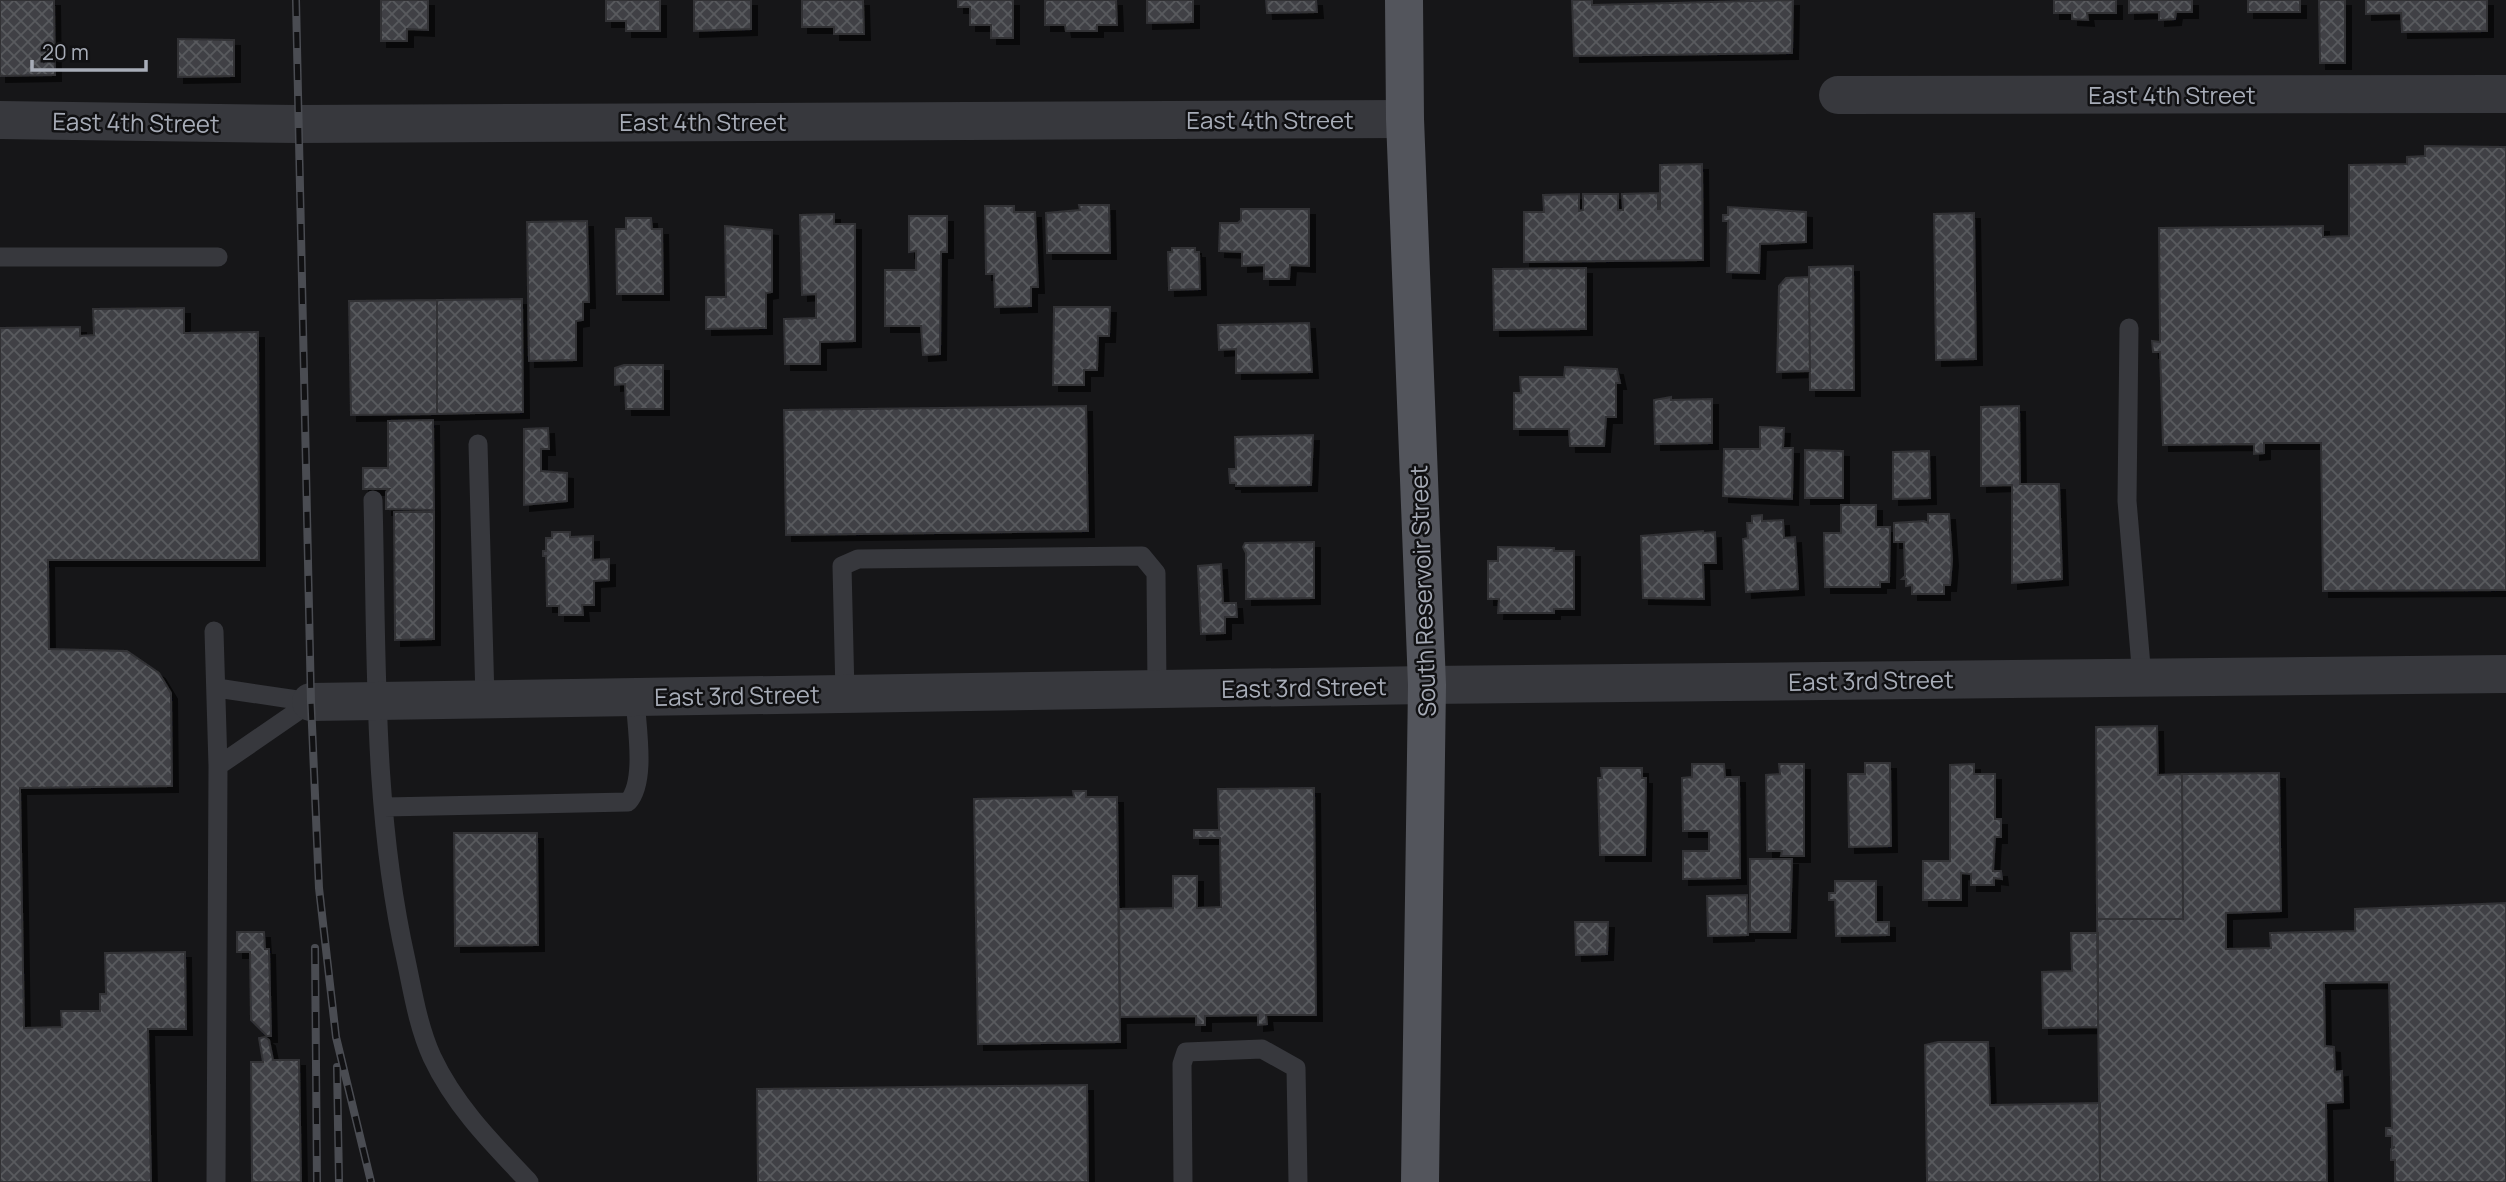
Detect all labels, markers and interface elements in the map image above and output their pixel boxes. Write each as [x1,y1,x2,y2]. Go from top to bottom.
scale bar [32,28,145,72]
text: 20 m [42,38,89,66]
street label: East 4th Street [2088,78,2256,111]
street label: East 4th Street [1186,103,1354,136]
street label: East 4th Street [52,104,220,140]
street label: East 4th Street [619,105,787,138]
street label: South Reservoir Street [1401,465,1443,717]
street label: East 3rd Street [1788,662,1954,698]
street label: East 3rd Street [1221,669,1387,705]
street label: East 3rd Street [654,677,820,713]

